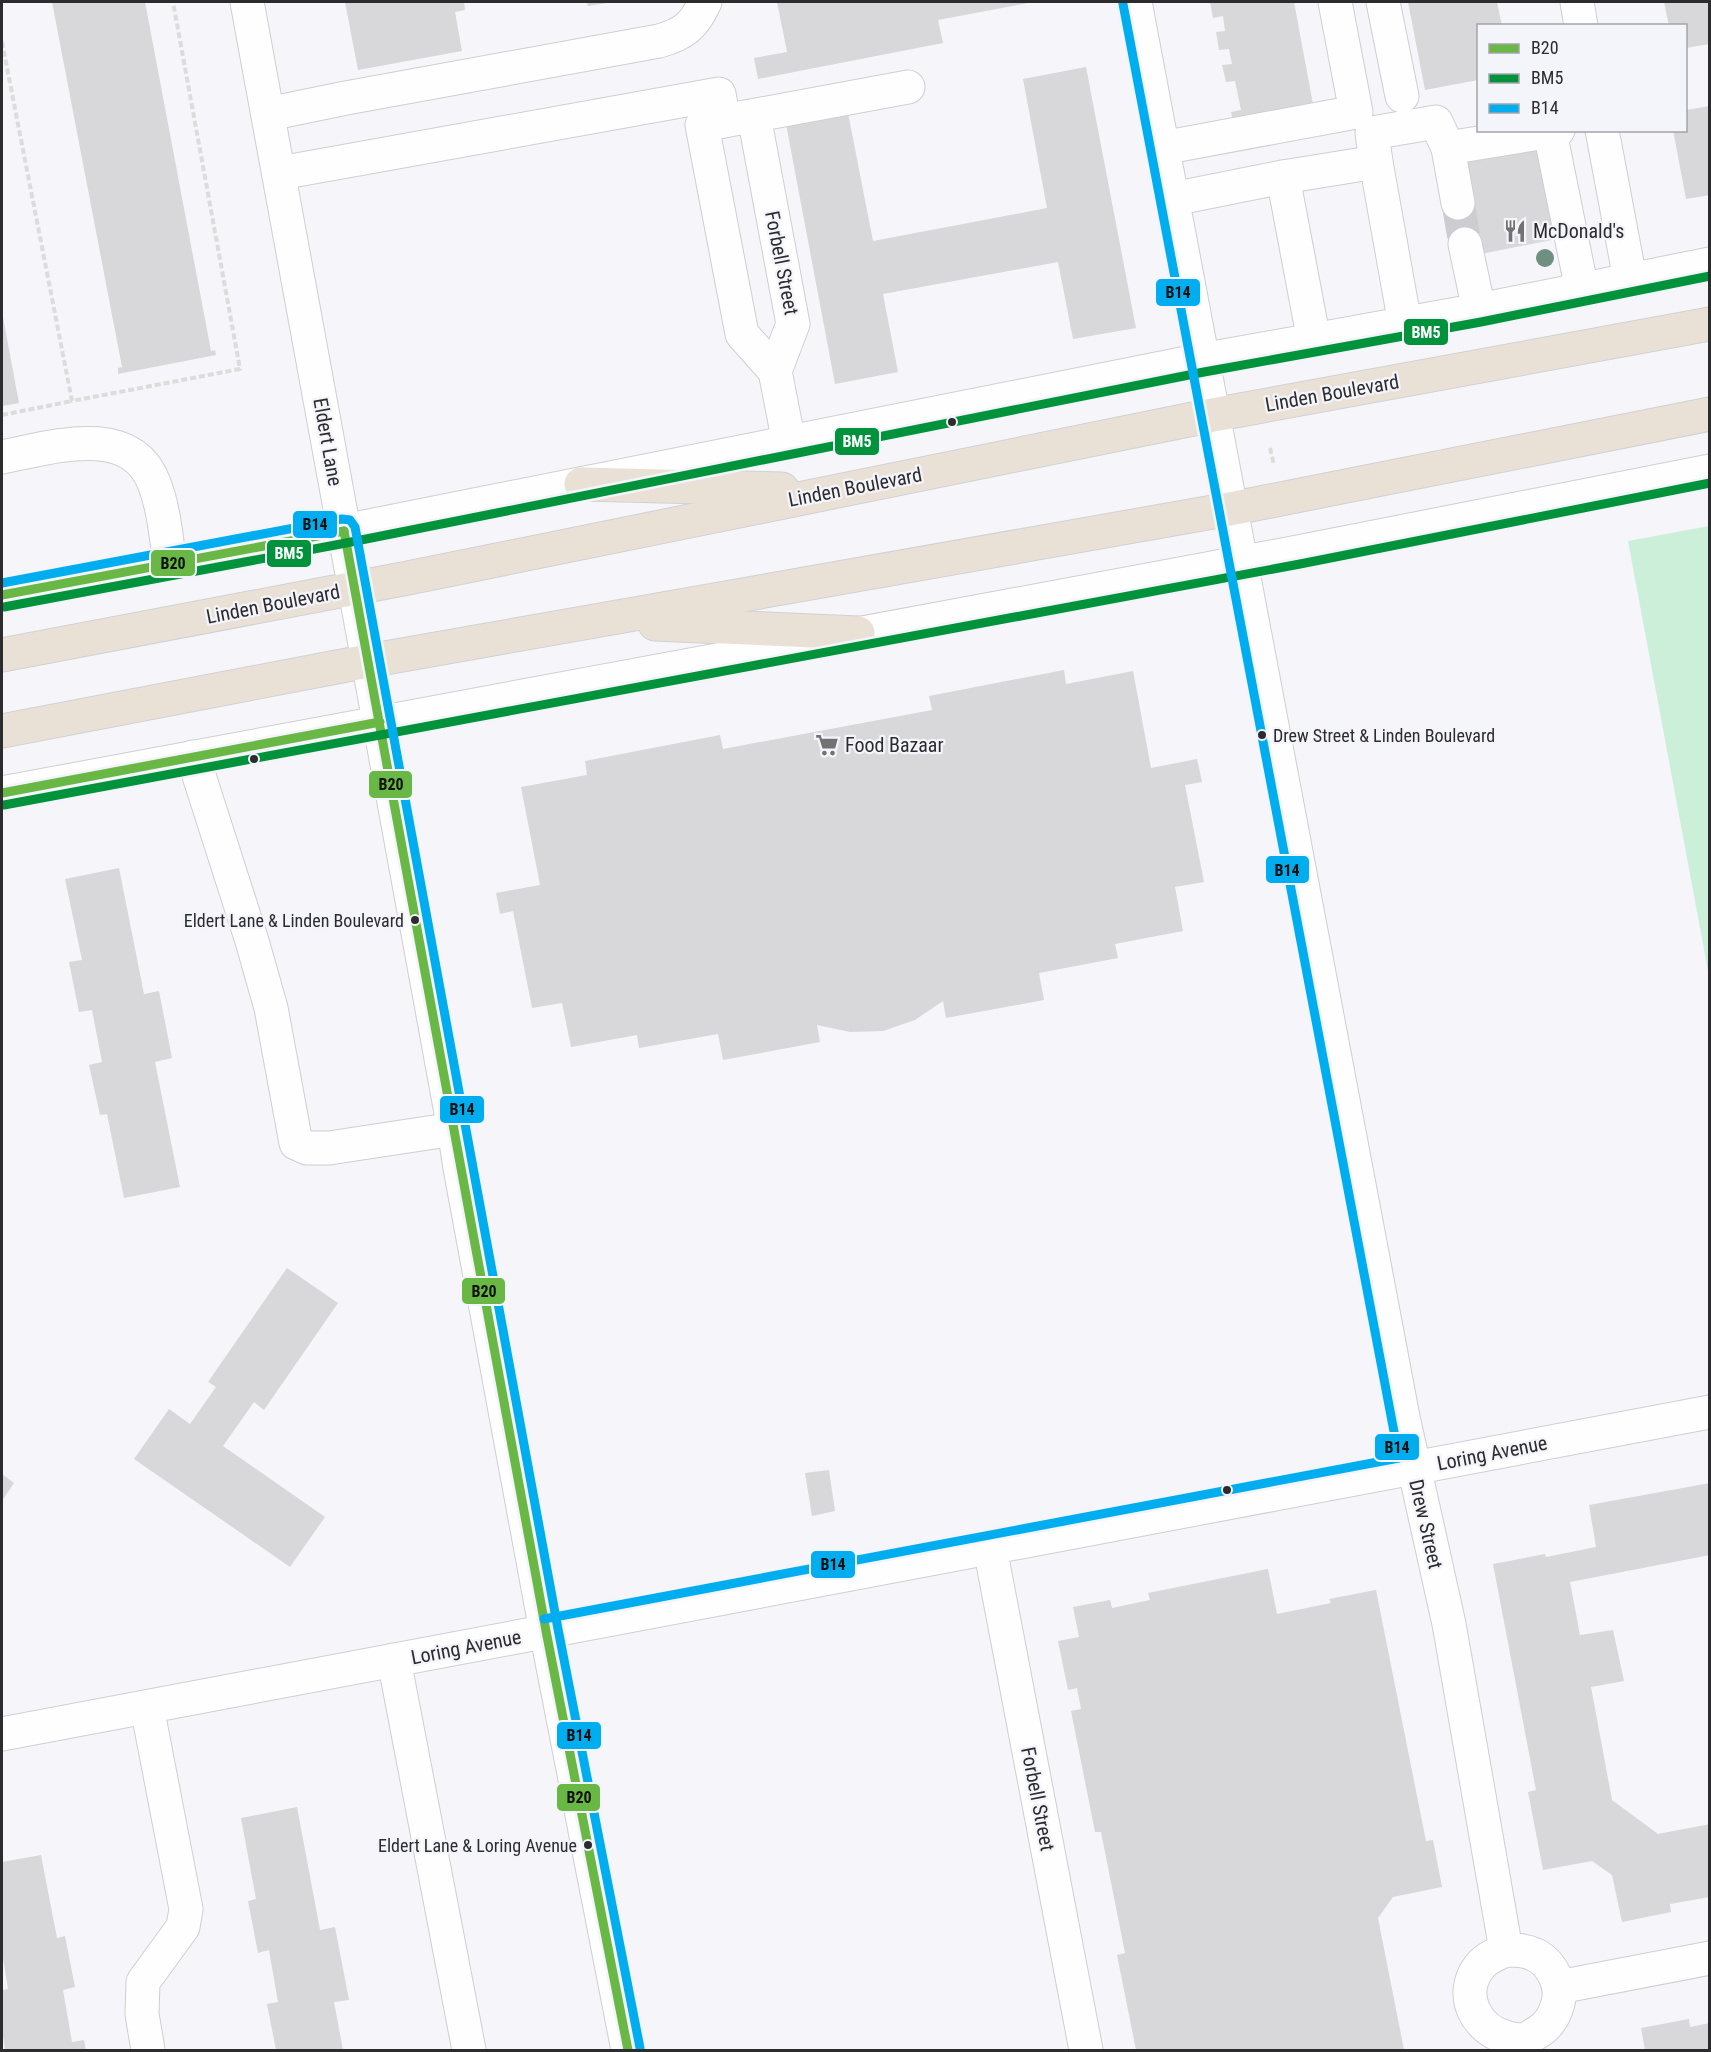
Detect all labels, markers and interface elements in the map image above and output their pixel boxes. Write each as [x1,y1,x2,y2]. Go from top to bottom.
legend [1477,24,1687,132]
text: B20 [1531,37,1559,58]
text: BM5 [1531,67,1563,88]
text: B14 [1531,97,1559,118]
street label: Forbell Street [760,209,804,317]
restaurant icon: McDonald's [1502,218,1528,244]
place label: McDonald's [1533,219,1624,243]
line badge: B14 [1155,278,1201,307]
text: B14 [1165,283,1191,302]
line badge: BM5 [1403,318,1449,346]
text: BM5 [1411,323,1441,342]
street label: Linden Boulevard [1263,369,1401,417]
street label: Eldert Lane [308,396,348,488]
unlabelled marker [946,416,958,428]
line badge: BM5 [834,427,880,456]
text: BM5 [842,432,872,451]
street label: Linden Boulevard [786,462,924,512]
line badge: B14 [292,510,338,539]
text: B14 [302,515,328,534]
line badge: BM5 [266,539,312,568]
text: BM5 [274,544,304,563]
line badge: B20 [150,549,196,577]
text: B20 [160,554,186,573]
street label: Linden Boulevard [204,579,342,629]
place label: Drew Street & Linden Boulevard [1273,725,1495,746]
marker: Drew Street & Linden Boulevard [1256,729,1268,741]
supermarket icon: Food Bazaar [814,732,840,758]
place label: Food Bazaar [845,733,944,757]
unlabelled marker [248,753,260,765]
line badge: B20 [368,770,413,799]
text: B20 [378,775,404,794]
line badge: B14 [1265,855,1310,884]
text: B14 [1274,861,1300,880]
place label: Eldert Lane & Linden Boulevard [184,910,404,931]
marker: Eldert Lane & Linden Boulevard [409,914,421,926]
line badge: B14 [439,1095,485,1124]
text: B14 [449,1100,475,1119]
line badge: B20 [461,1277,506,1305]
text: B20 [471,1282,497,1301]
street label: Loring Avenue [1435,1431,1549,1475]
line badge: B14 [1374,1433,1420,1461]
text: B14 [1384,1438,1410,1457]
street label: Drew Street [1404,1477,1448,1571]
unlabelled marker [1221,1484,1233,1496]
line badge: B14 [810,1550,856,1579]
text: B14 [820,1555,846,1574]
street label: Loring Avenue [409,1625,523,1669]
line badge: B14 [556,1721,602,1750]
text: B14 [566,1726,592,1745]
street label: Forbell Street [1016,1745,1060,1853]
line badge: B20 [556,1783,601,1812]
text: B20 [566,1788,592,1807]
place label: Eldert Lane & Loring Avenue [378,1835,577,1856]
marker: Eldert Lane & Loring Avenue [582,1839,594,1851]

